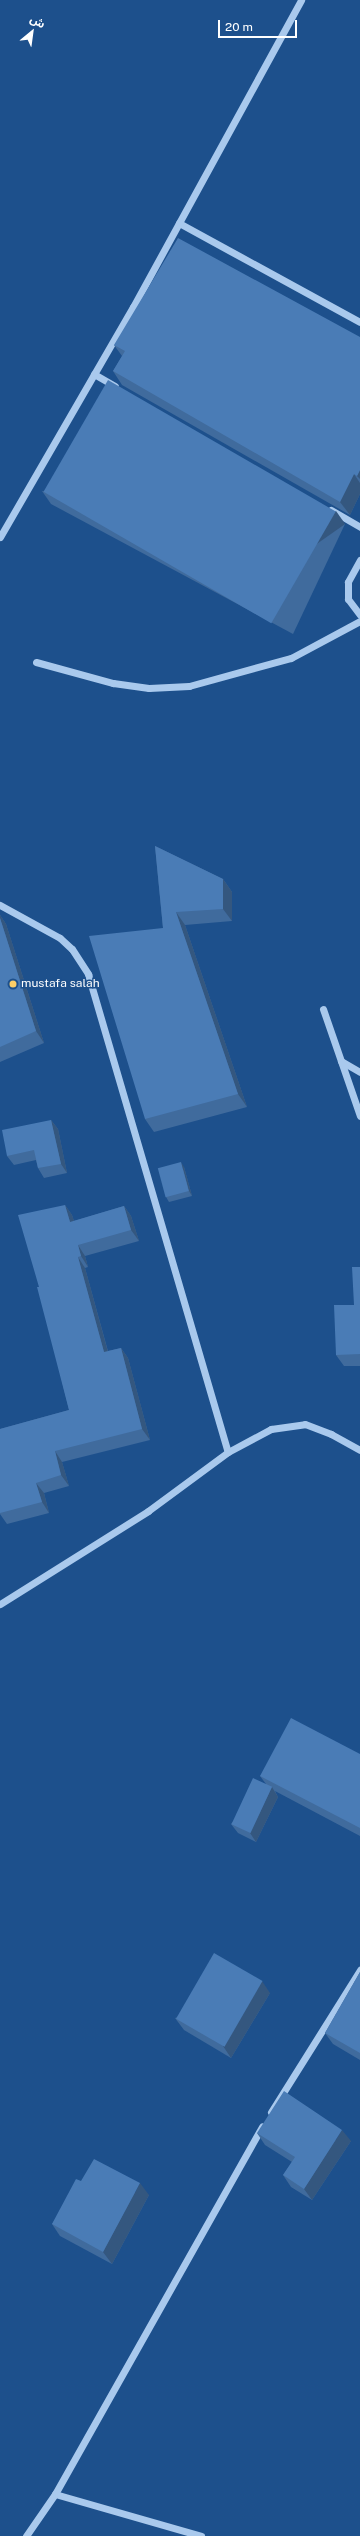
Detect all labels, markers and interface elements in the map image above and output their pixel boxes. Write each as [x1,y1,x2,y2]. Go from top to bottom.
north arrow [12,12,52,52]
scale bar [220,12,299,38]
text: ش [28,13,47,30]
text: 20 m [225,20,253,34]
place label: mustafa salah [21,977,100,991]
marker: mustafa salah [8,979,18,989]

